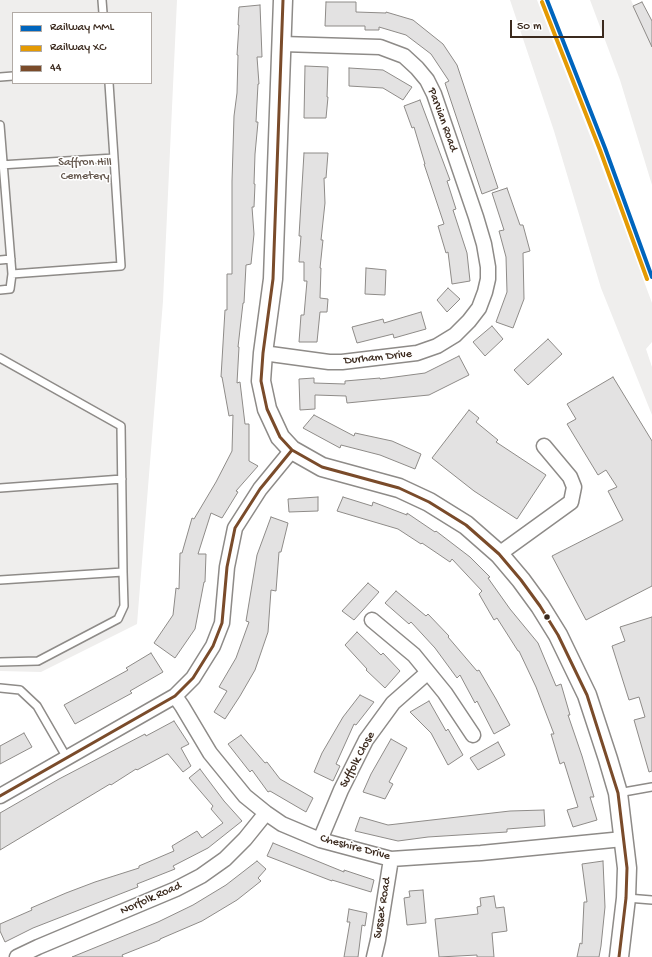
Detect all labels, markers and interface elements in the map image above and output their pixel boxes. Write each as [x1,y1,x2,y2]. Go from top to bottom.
legend [12,12,152,84]
scale bar [512,12,606,38]
text: 50 m [517,20,542,34]
text: Railway MML [50,21,114,35]
text: Railway XC [50,41,106,55]
text: 44 [50,61,61,75]
street label: Parvian Road [424,86,460,154]
park label: Saffron Hill Cemetery [58,156,112,184]
street label: Durham Drive [343,347,413,369]
unlabelled marker [542,612,552,622]
street label: Suffolk Close [337,729,379,791]
street label: Cheshire Drive [318,832,392,864]
street label: Sussex Road [371,876,395,940]
street label: Norfolk Road [118,879,184,919]

